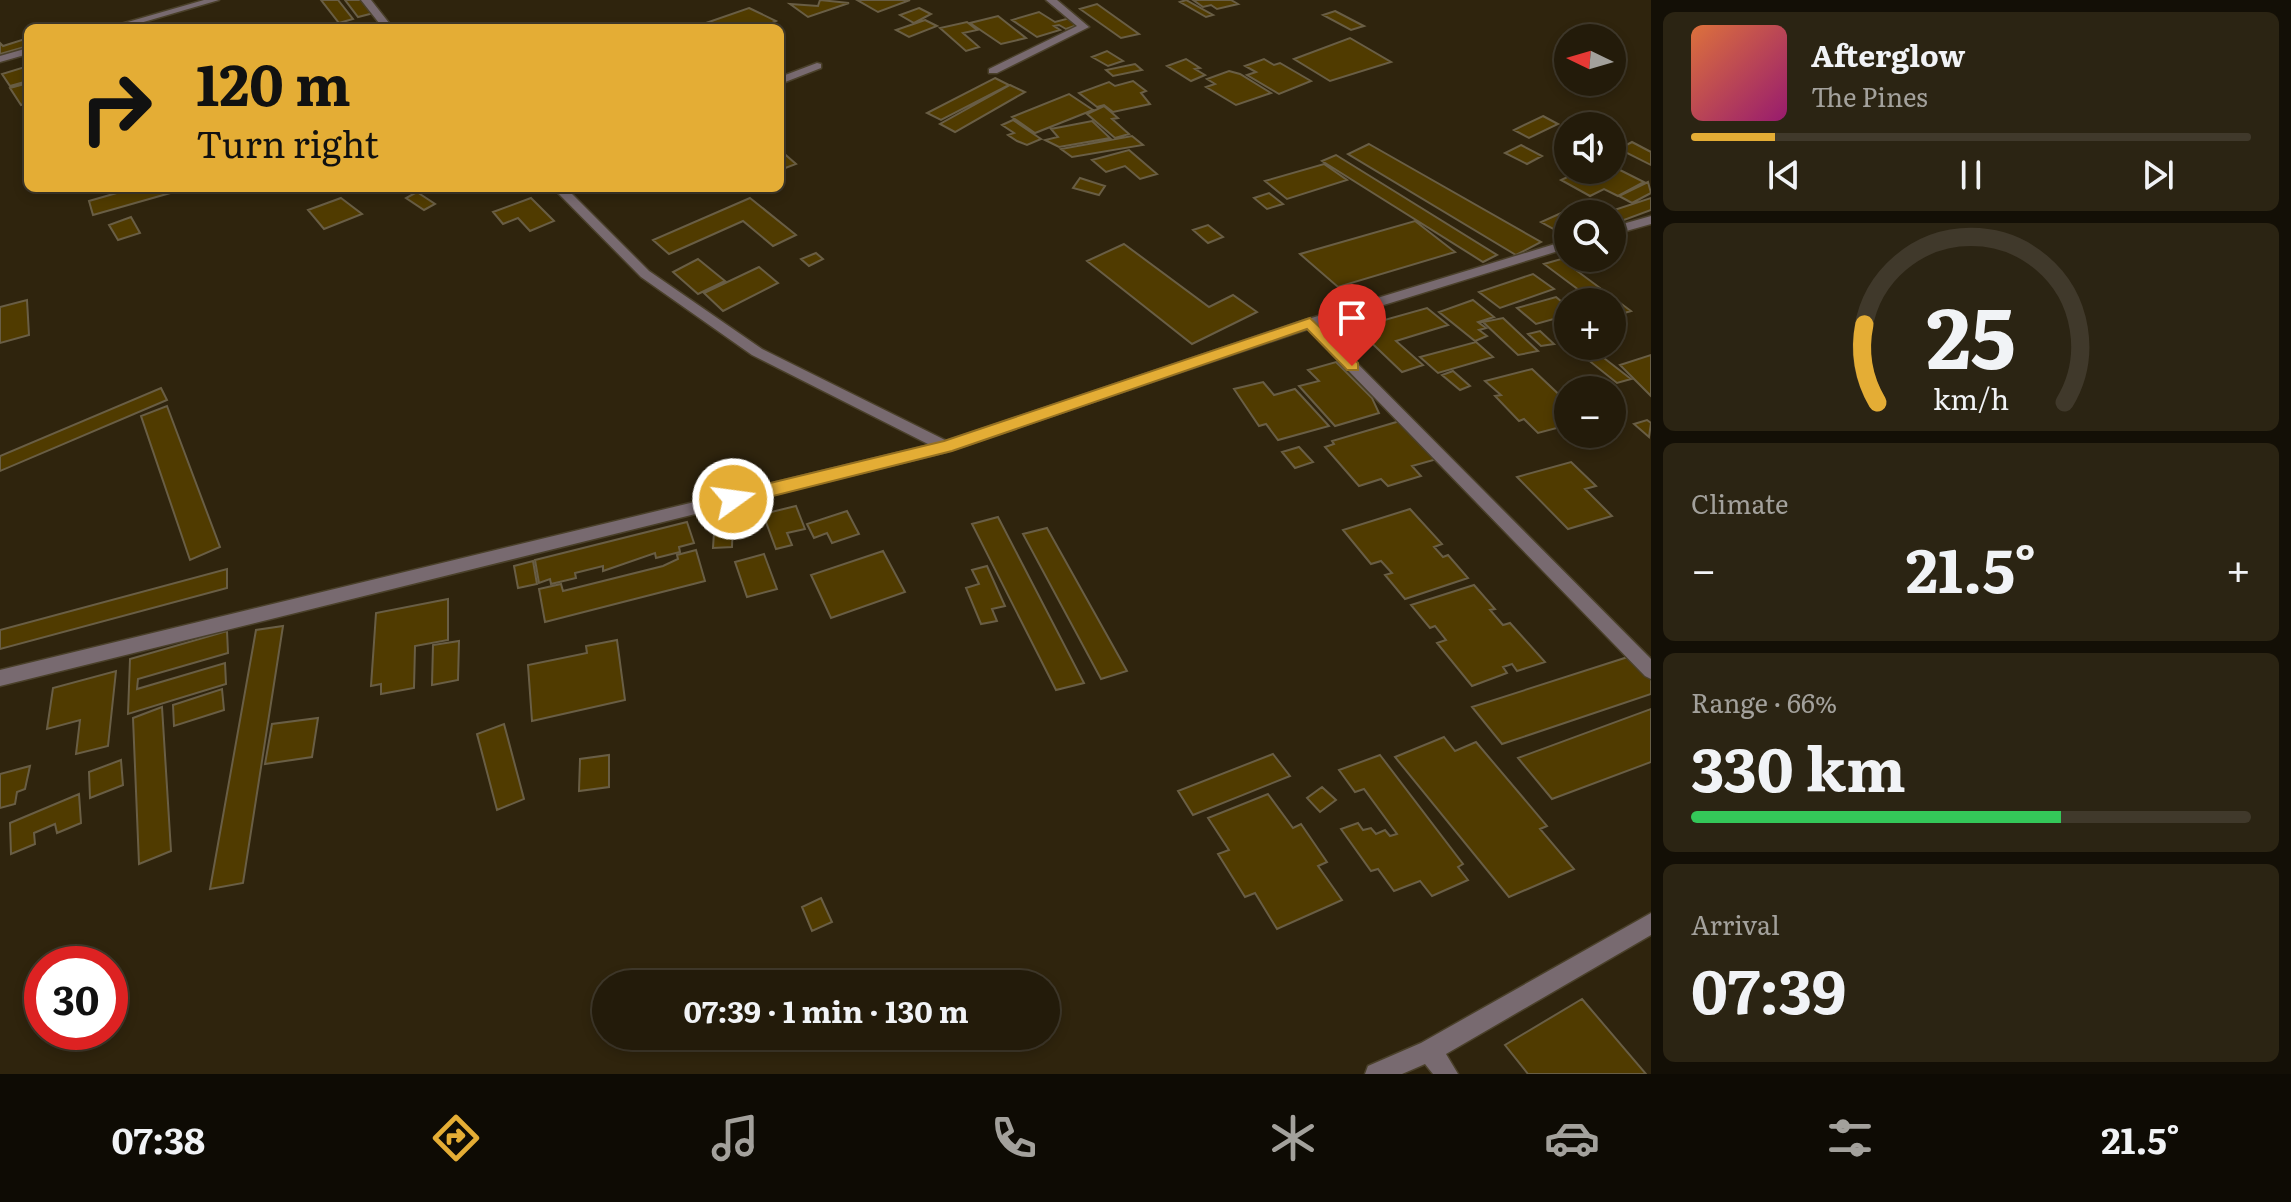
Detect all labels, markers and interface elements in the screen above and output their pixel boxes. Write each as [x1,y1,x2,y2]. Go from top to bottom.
north arrow [1554,24,1626,96]
map controls [1554,24,1626,448]
text: Afterglow [1811,32,1965,76]
text: 120 m [196,40,351,123]
icon: right [64,56,168,160]
text: The Pines [1811,76,1928,115]
button: sound [1554,112,1626,184]
text: Turn right [196,116,379,169]
icon: previous [1762,153,1806,197]
icon: pause [1949,153,1993,197]
icon: next [2136,153,2180,197]
button: search [1554,200,1626,272]
text: 25 [1926,270,2016,394]
pin [1318,284,1386,366]
button: + [1554,288,1626,360]
icon: arrive [1330,296,1374,340]
button: − [1554,376,1626,448]
text: km/h [1933,376,2009,419]
position arrow [691,457,775,541]
text: Climate [1691,483,1789,522]
text: 21.5° [1906,522,2036,611]
text: − [1691,534,1717,600]
text: + [2225,534,2251,600]
text: Range · 66% [1691,682,1837,721]
text: 330 km [1691,721,1906,810]
text: Arrival [1691,904,1780,943]
text: 07:39 [1691,943,1846,1032]
speed limit sign: 30 [24,946,128,1050]
text: 07:39 · 1 min · 130 m [683,988,969,1032]
icon: directions [428,1110,484,1166]
icon: music [707,1110,763,1166]
icon: phone [986,1110,1042,1166]
icon: climate [1265,1110,1321,1166]
icon: car [1544,1110,1600,1166]
icon: filters [1822,1110,1878,1166]
text: 07:38 [111,1112,205,1165]
text: 21.5° [2101,1112,2180,1165]

